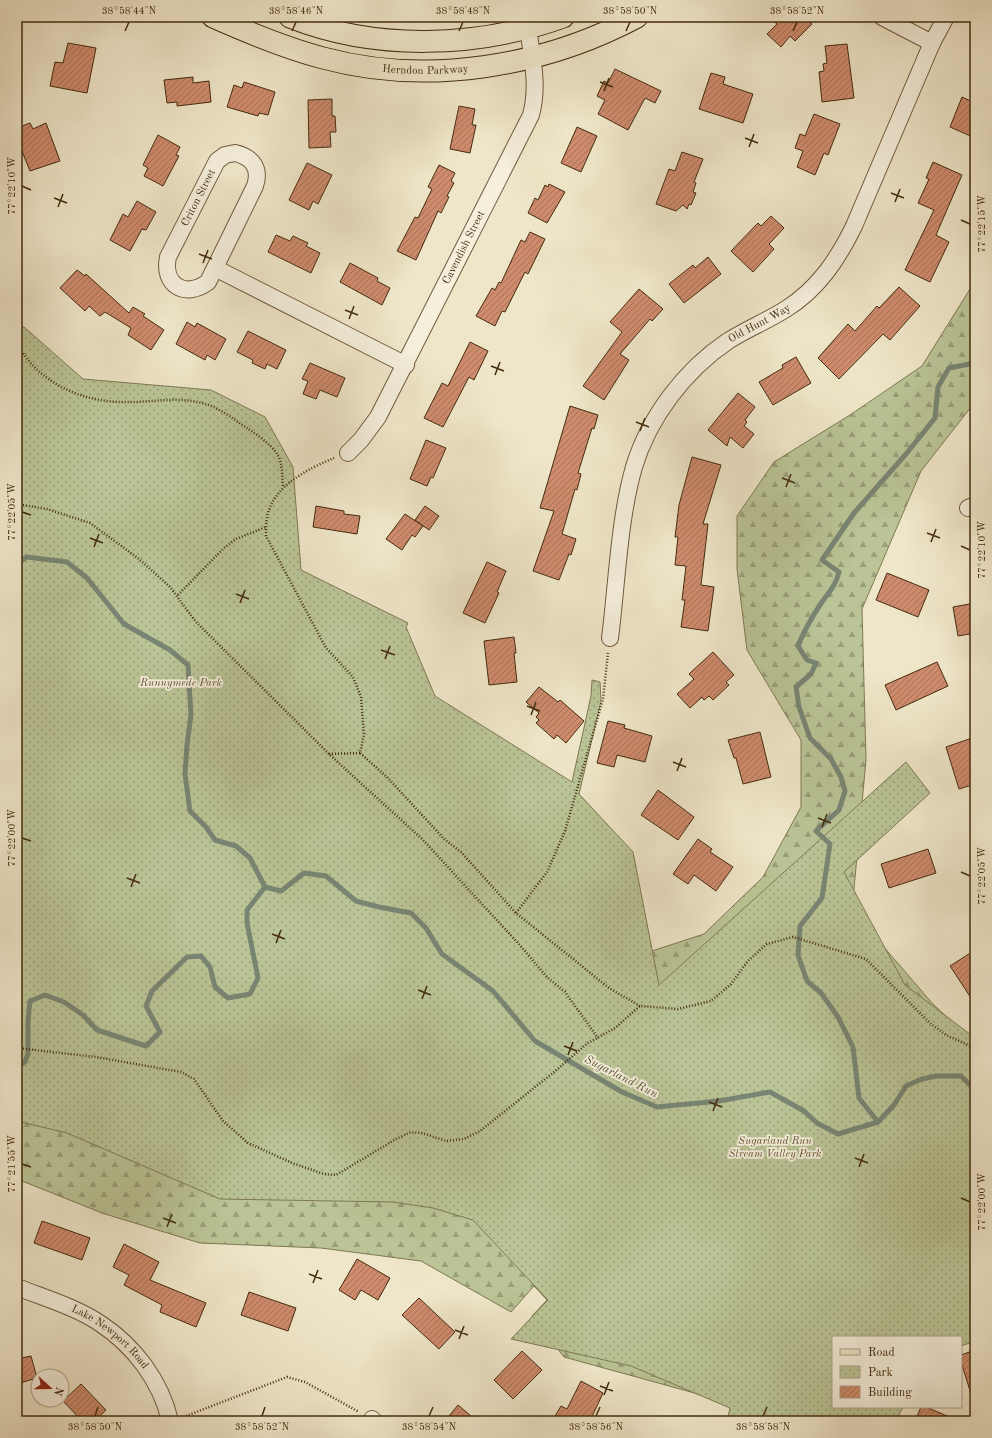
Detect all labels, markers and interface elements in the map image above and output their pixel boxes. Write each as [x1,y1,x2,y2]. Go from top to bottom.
text: 38°58'44"N [102,6,157,16]
text: 38°58'46"N [269,6,324,16]
text: 38°58'48"N [436,6,491,16]
text: 38°58'50"N [603,6,658,16]
text: 38°58'52"N [770,6,825,16]
street label: Herndon Parkway [382,63,469,76]
text: 77°22'10"W [7,157,17,215]
street label: Criton Street [180,168,218,228]
text: 77°22'15"W [977,195,987,253]
street label: Cavendish Street [441,209,487,286]
street label: Old Hunt Way [726,302,793,345]
text: 77°22'05"W [7,483,17,541]
text: 77°22'10"W [977,521,987,579]
park label: Runnymede Park [139,678,223,689]
text: 77°22'00"W [7,809,17,867]
text: 77°22'05"W [977,847,987,905]
water label: Sugarland Run [582,1053,660,1101]
text: 77°21'55"W [7,1135,17,1193]
park label: Sugarland Run Stream Valley Park [728,1136,822,1160]
text: 77°22'00"W [977,1173,987,1231]
street label: Lake Newport Road [70,1303,151,1371]
legend [832,1336,962,1408]
text: Road [868,1347,895,1359]
text: Park [868,1367,893,1379]
north arrow [30,1368,70,1408]
text: N [51,1385,65,1397]
text: Building [868,1387,912,1399]
text: 38°58'50"N [68,1422,123,1432]
text: 38°58'52"N [235,1422,290,1432]
text: 38°58'54"N [402,1422,457,1432]
text: 38°58'56"N [569,1422,624,1432]
text: 38°58'58"N [736,1422,791,1432]

